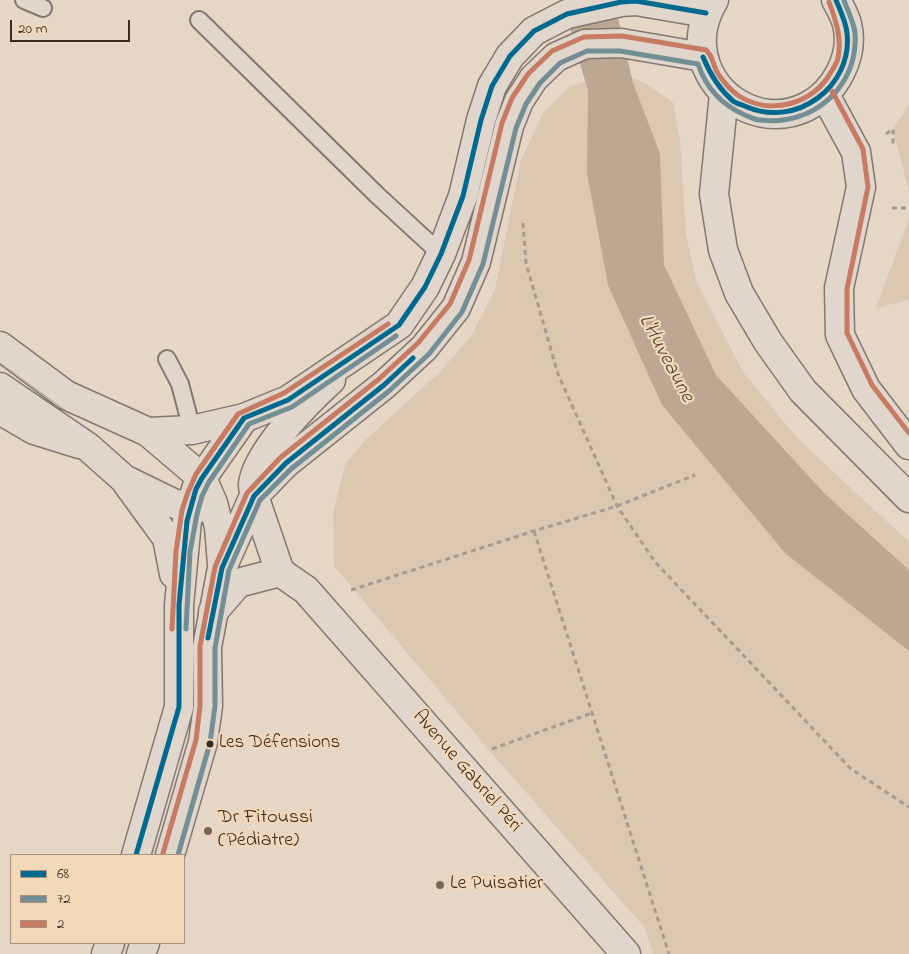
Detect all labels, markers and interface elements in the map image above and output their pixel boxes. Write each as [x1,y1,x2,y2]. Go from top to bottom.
scale bar [12,10,132,42]
text: 20 m [18,18,47,40]
water label: L'Huveaune [632,311,698,407]
street label: Avenue Gabriel Péri [406,706,526,838]
place label: Les Défensions [219,733,340,755]
marker: Les Défensions [205,739,215,749]
place label: Dr Fitoussi (Pédiatre) [218,807,313,854]
marker: Dr Fitoussi (Pédiatre) [202,825,214,837]
legend [10,854,185,944]
text: 68 [57,863,69,885]
place label: Le Puisatier [450,873,543,897]
marker: Le Puisatier [434,879,446,891]
text: 72 [57,888,71,910]
text: 2 [57,913,64,935]

